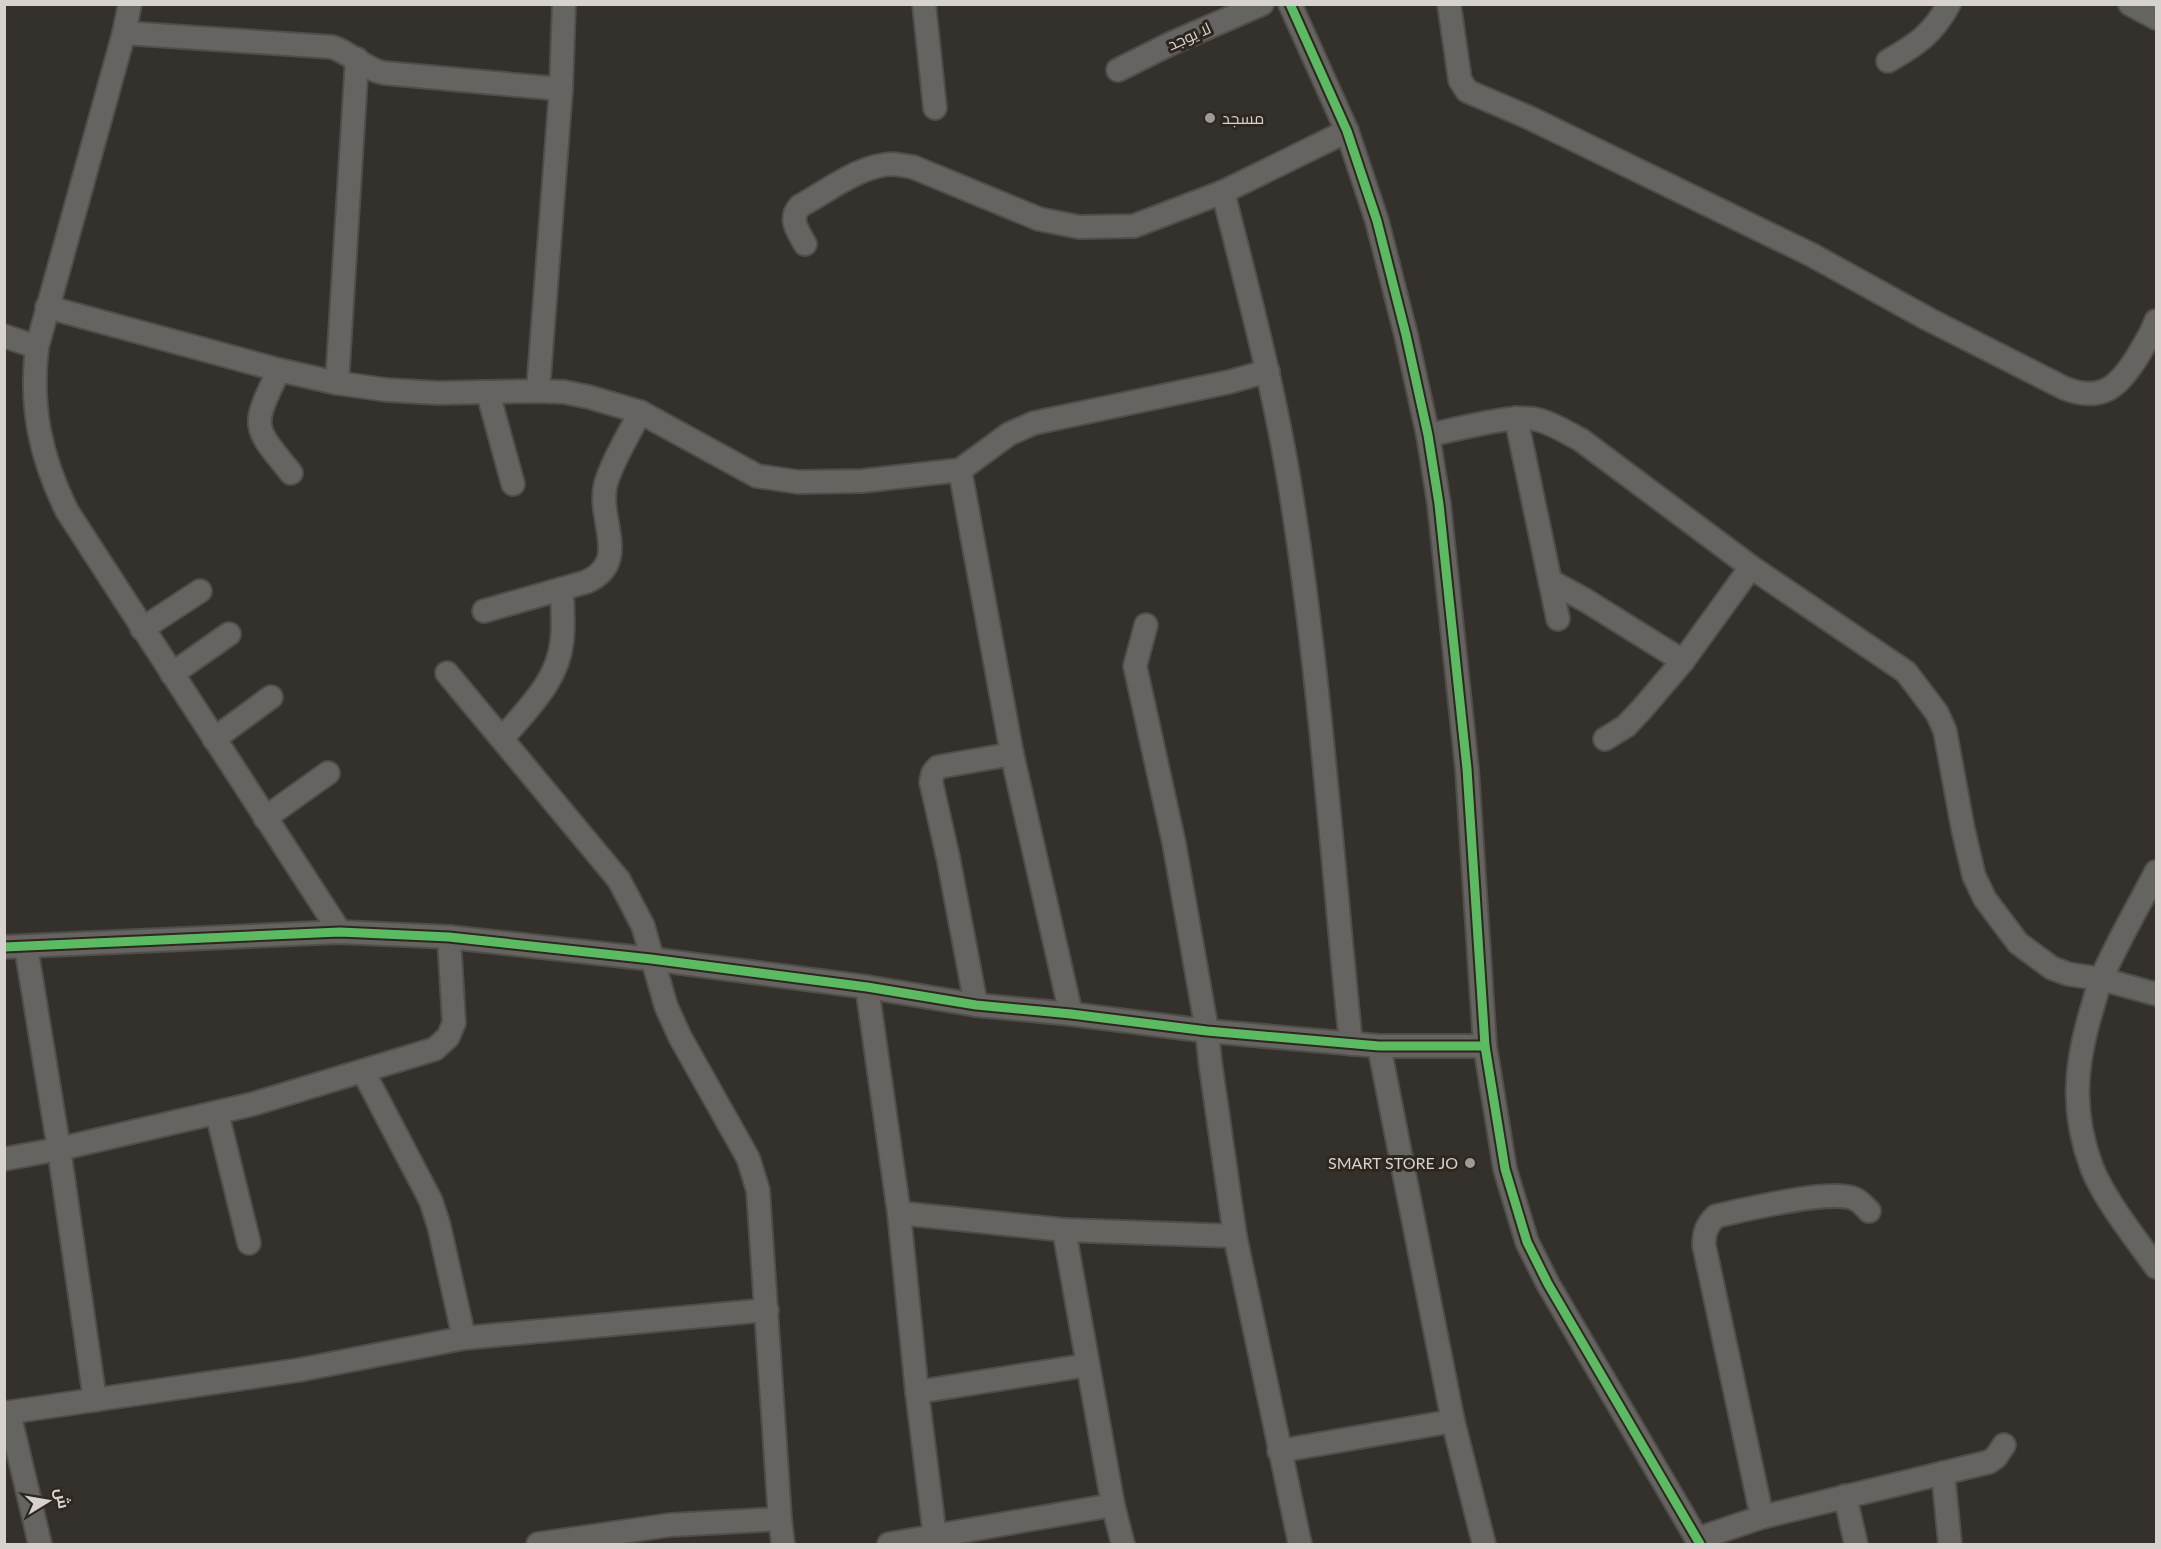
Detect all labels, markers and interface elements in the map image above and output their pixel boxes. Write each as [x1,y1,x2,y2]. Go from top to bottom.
street label: لا يوجد [1164,18,1214,54]
place label: مسجد [1222,108,1264,128]
marker: مسجد [1203,111,1217,125]
place label: SMART STORE JO [1328,1153,1458,1172]
marker: SMART STORE JO [1463,1156,1477,1170]
north arrow [18,1471,78,1531]
text: ش [51,1486,74,1510]

